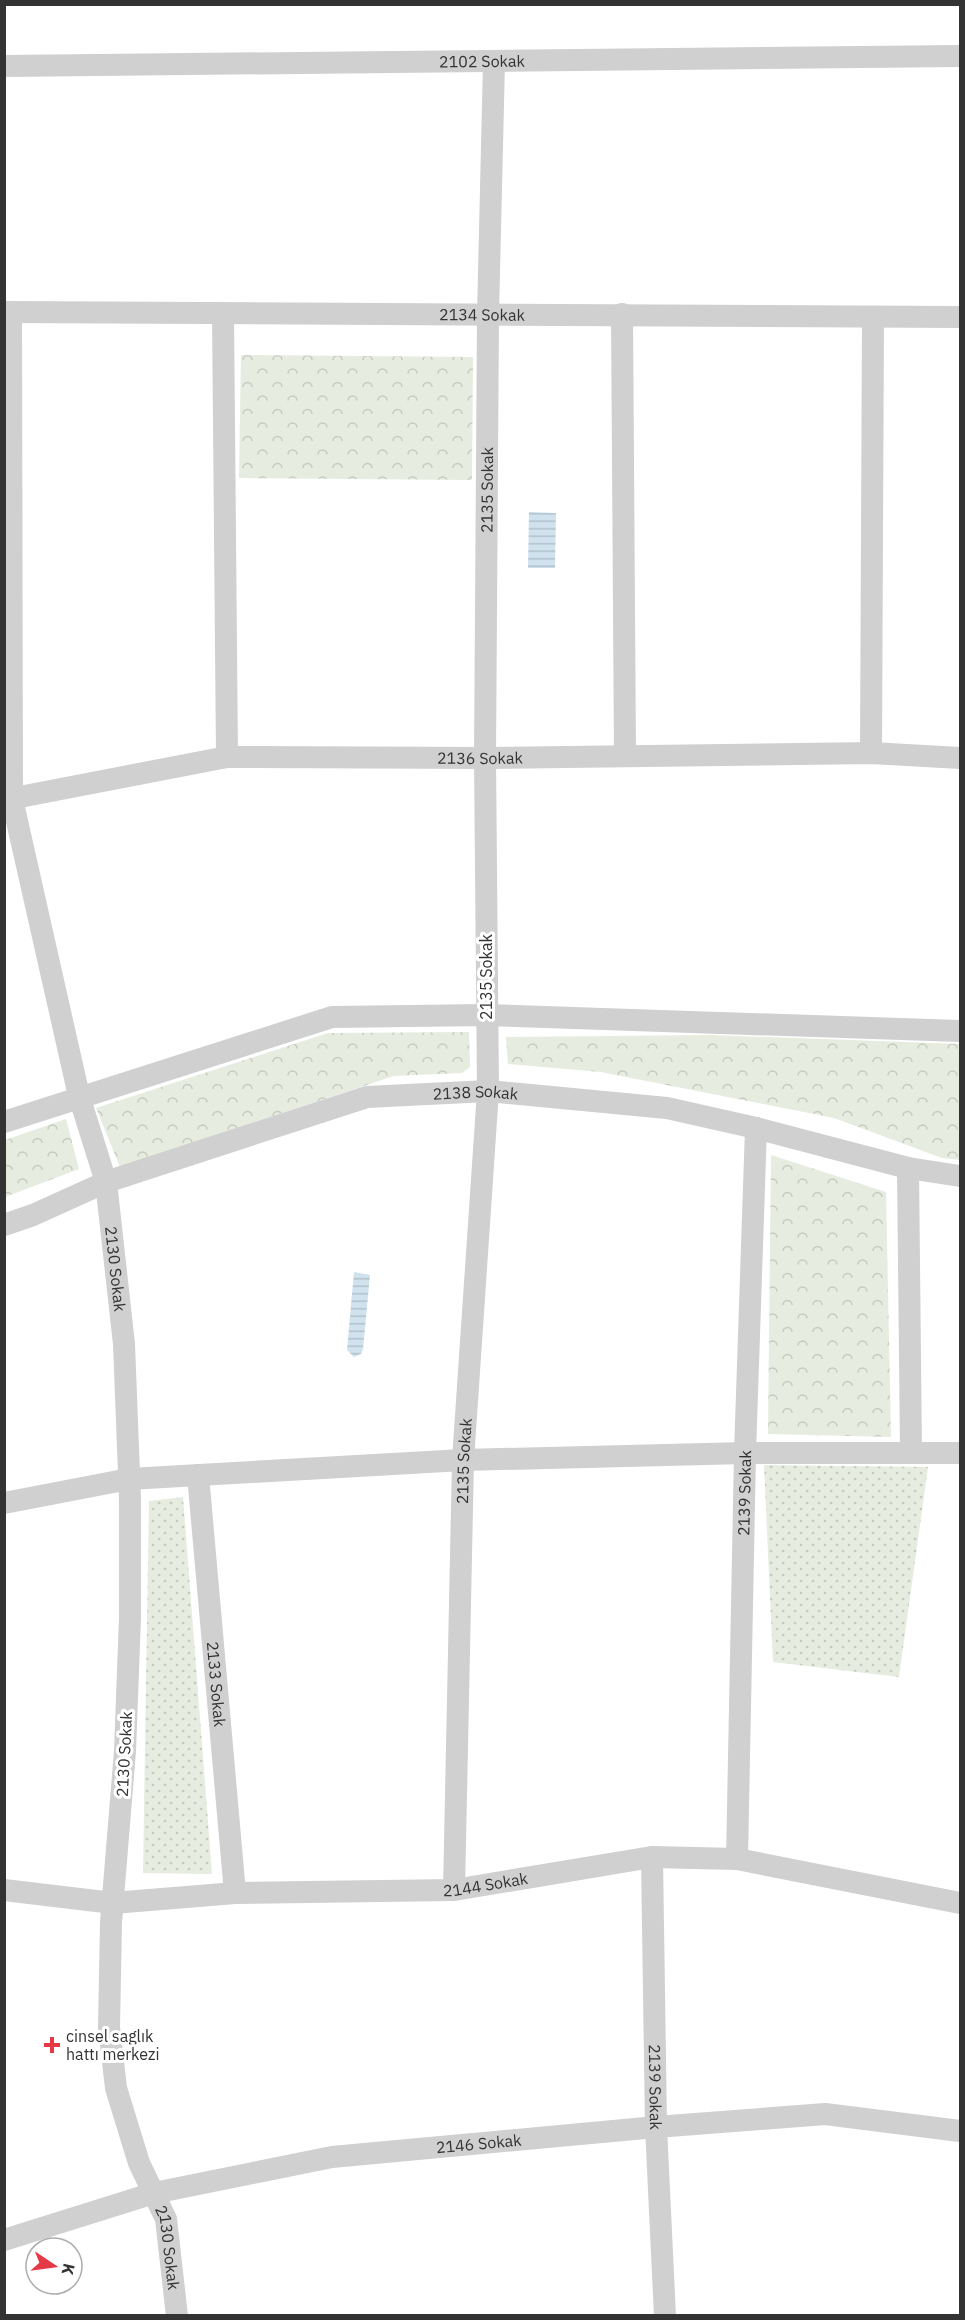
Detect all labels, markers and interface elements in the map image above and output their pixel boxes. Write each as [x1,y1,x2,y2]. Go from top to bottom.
street label: 2102 Sokak [439,51,526,71]
street label: 2134 Sokak [439,304,526,325]
street label: 2135 Sokak [477,446,497,533]
street label: 2136 Sokak [437,748,523,768]
street label: 2135 Sokak [476,934,496,1020]
street label: 2138 Sokak [432,1081,520,1104]
street label: 2130 Sokak [101,1225,130,1313]
street label: 2135 Sokak [452,1417,476,1504]
street label: 2139 Sokak [733,1449,755,1536]
street label: 2133 Sokak [203,1641,230,1728]
street label: 2130 Sokak [112,1710,136,1797]
street label: 2144 Sokak [443,1868,530,1900]
place label: cinsel saglık hattı merkezi [66,2026,159,2064]
marker: cinsel saglık hattı merkezi [43,2036,61,2054]
street label: 2139 Sokak [645,2044,666,2131]
street label: 2146 Sokak [435,2129,523,2157]
street label: 2130 Sokak [151,2202,184,2292]
north arrow [24,2236,84,2296]
text: K [58,2262,80,2277]

